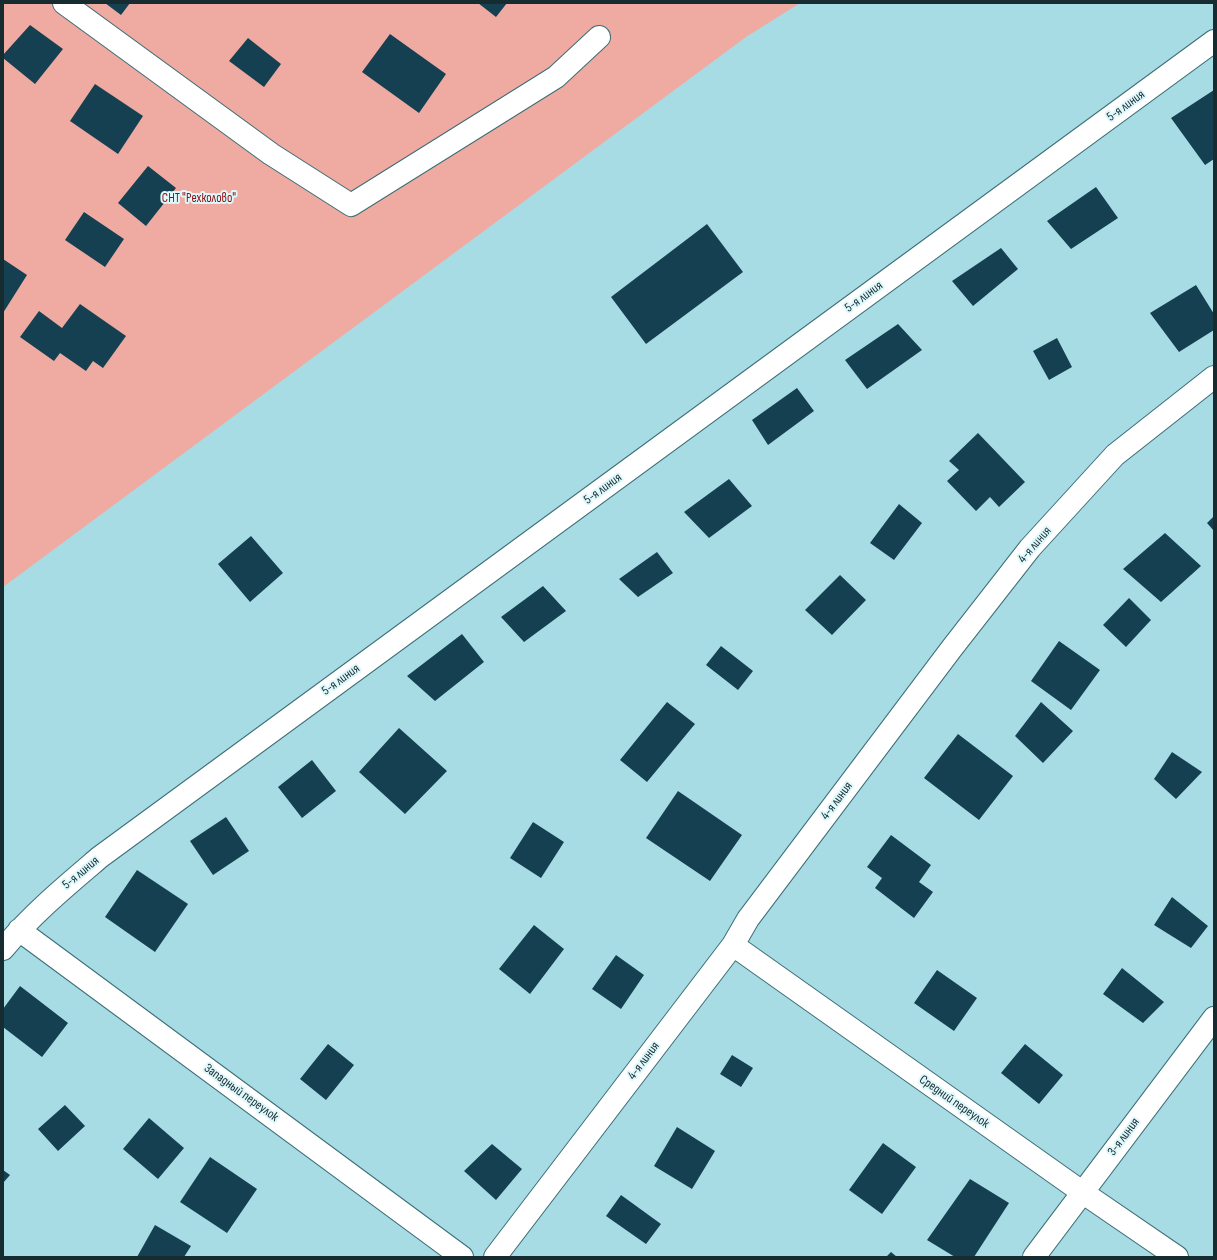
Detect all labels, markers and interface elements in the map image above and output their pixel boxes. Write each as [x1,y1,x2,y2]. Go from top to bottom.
street label: 5-я линия [1104,87,1148,125]
park label: СНТ "Рехколово" [162,191,236,207]
street label: 5-я линия [842,278,886,316]
street label: 5-я линия [581,470,625,508]
street label: 4-я линия [1015,524,1055,566]
street label: 5-я линия [319,661,363,699]
street label: 4-я линия [818,779,856,823]
street label: 5-я линия [59,853,103,893]
street label: 4-я линия [625,1039,663,1083]
street label: Западный переулок [201,1061,281,1125]
street label: Средний переулок [916,1072,992,1132]
street label: 3-я линия [1105,1115,1143,1159]

